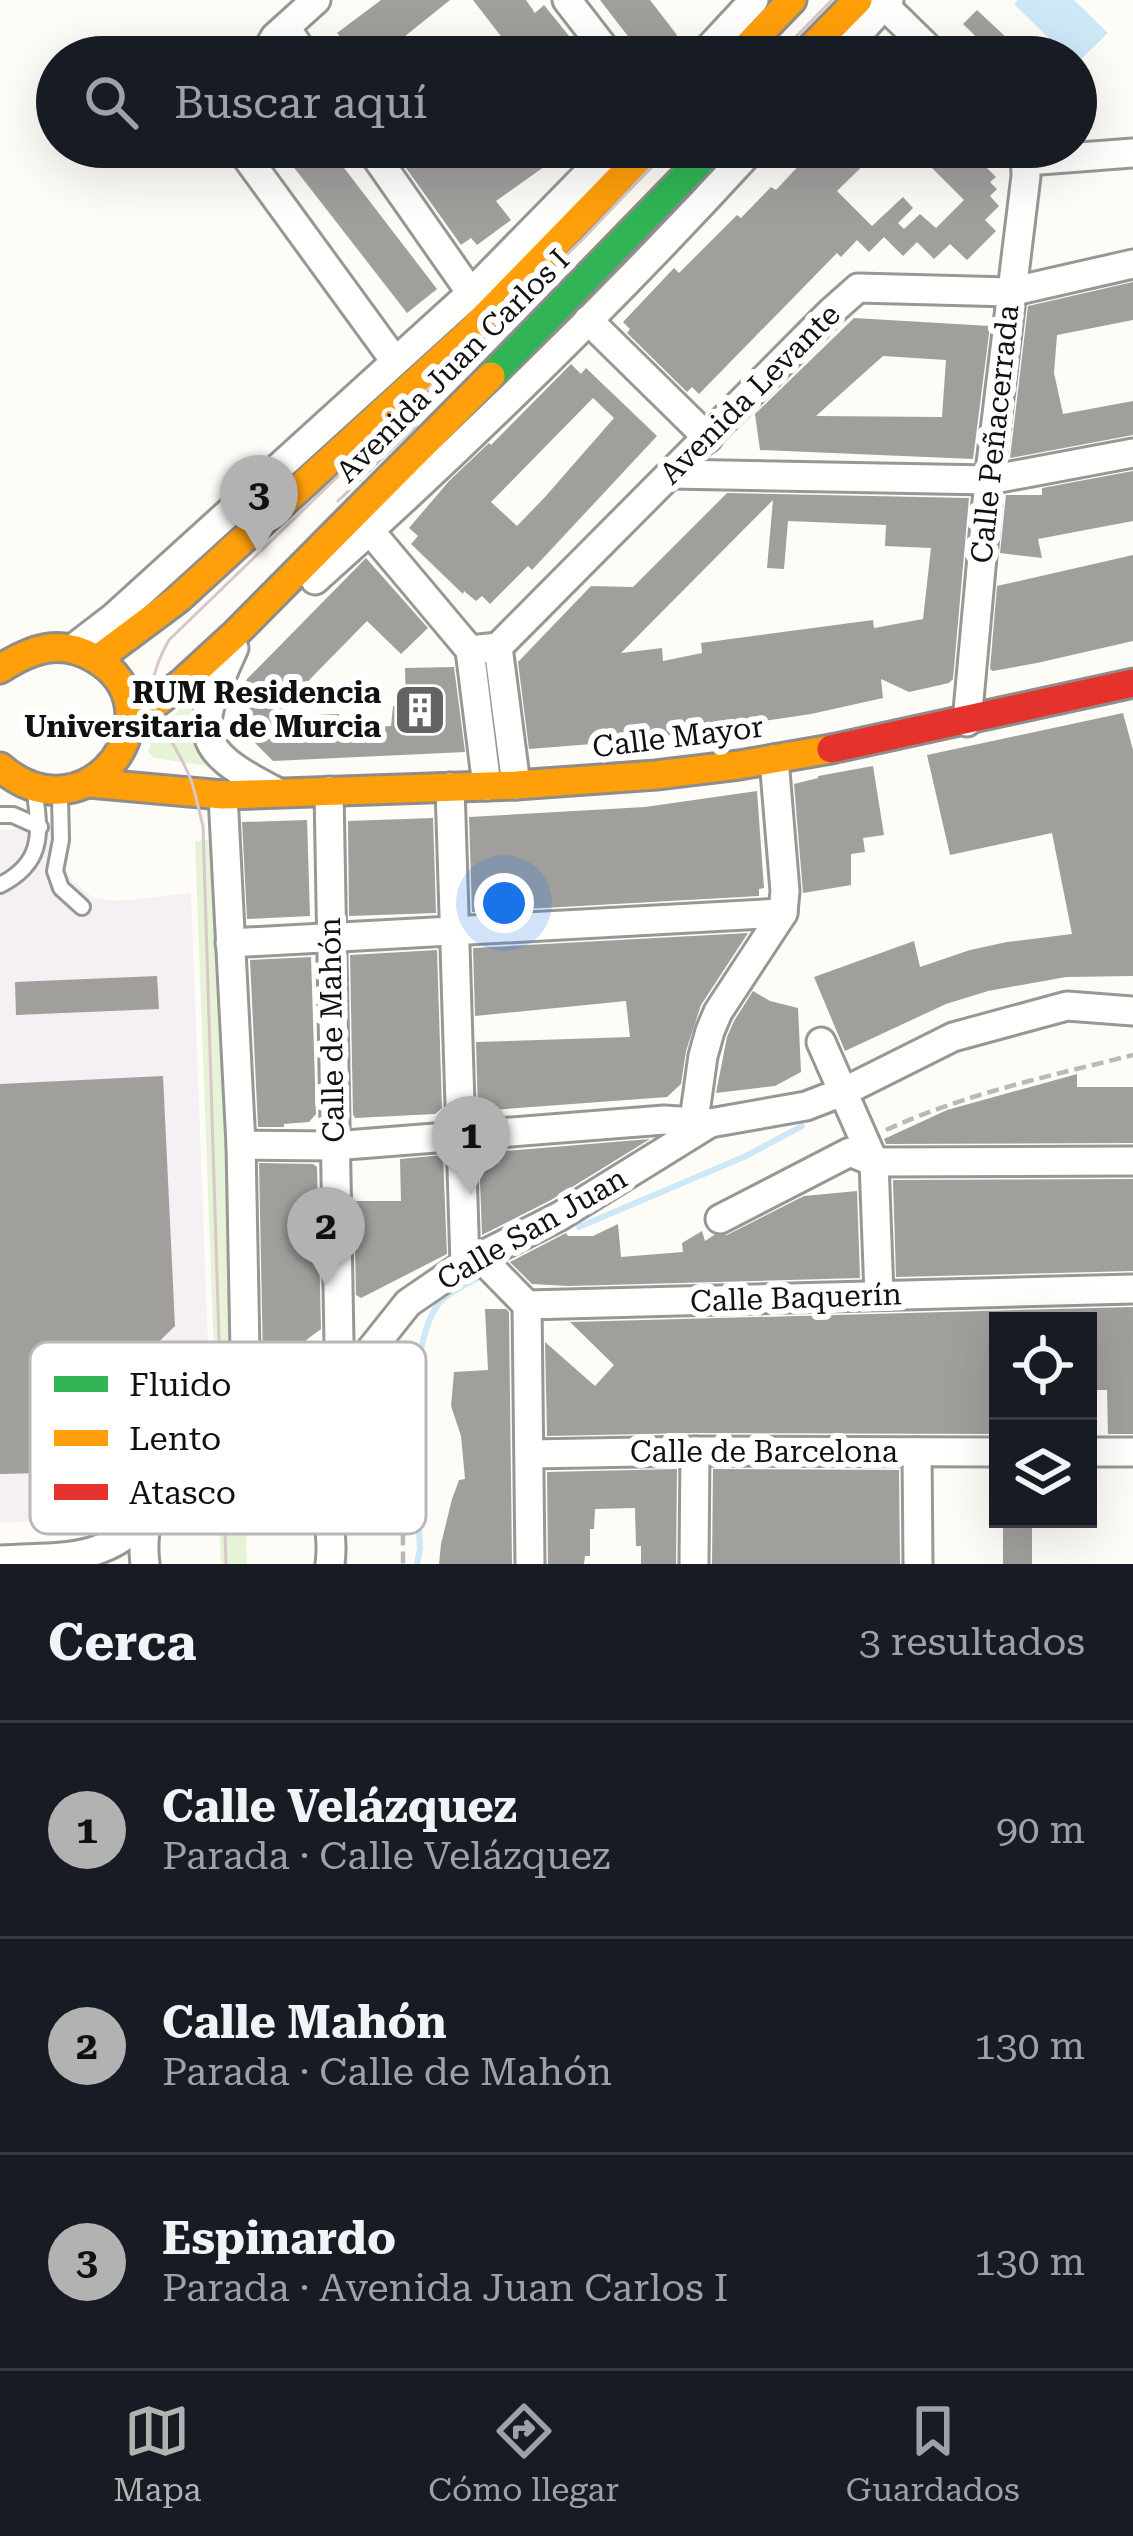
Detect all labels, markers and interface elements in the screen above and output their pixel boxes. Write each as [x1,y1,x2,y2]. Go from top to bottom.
search box [36,36,1097,168]
icon: search [78,69,144,135]
text: Buscar aquí [174,76,427,129]
street label: Avenida Juan Carlos I [329,242,576,489]
street label: Avenida Levante [652,296,847,491]
street label: Calle Peñacerrada [964,303,1025,565]
pin: 3 [220,455,298,554]
place label: RUM Residencia Universitaria de Murcia [24,675,381,744]
building icon: RUM Residencia Universitaria de Murcia [392,682,448,738]
street label: Calle Mayor [590,709,765,764]
your location [474,873,534,933]
street label: Calle de Mahón [312,917,351,1143]
pin: 1 [432,1096,510,1195]
street label: Calle San Juan [431,1160,633,1297]
pin: 2 [287,1187,365,1286]
street label: Calle Baquerín [690,1276,902,1319]
map controls [989,1312,1097,1528]
button: locate [989,1312,1097,1420]
legend [30,1342,426,1534]
text: Fluido [129,1365,232,1404]
text: Lento [129,1419,221,1458]
button: layers [989,1420,1097,1528]
street label: Calle de Barcelona [630,1434,898,1469]
text: Atasco [129,1473,236,1512]
text: Cerca [48,1613,197,1672]
text: 3 resultados [859,1619,1085,1665]
text: Calle Velázquez [162,1780,517,1833]
text: 1 [76,1807,98,1853]
text: 90 m [996,1807,1085,1853]
text: Parada · Calle Velázquez [162,1833,610,1879]
text: Calle Mahón [162,1996,447,2049]
text: 2 [76,2023,98,2069]
text: 130 m [974,2023,1085,2069]
text: Parada · Calle de Mahón [162,2049,612,2095]
text: Espinardo [162,2212,396,2265]
text: 3 [76,2239,98,2285]
text: 130 m [974,2239,1085,2285]
text: Parada · Avenida Juan Carlos I [162,2265,728,2311]
tab: Mapa [113,2398,201,2509]
tab: Cómo llegar [428,2398,619,2509]
tab: Guardados [846,2398,1020,2509]

